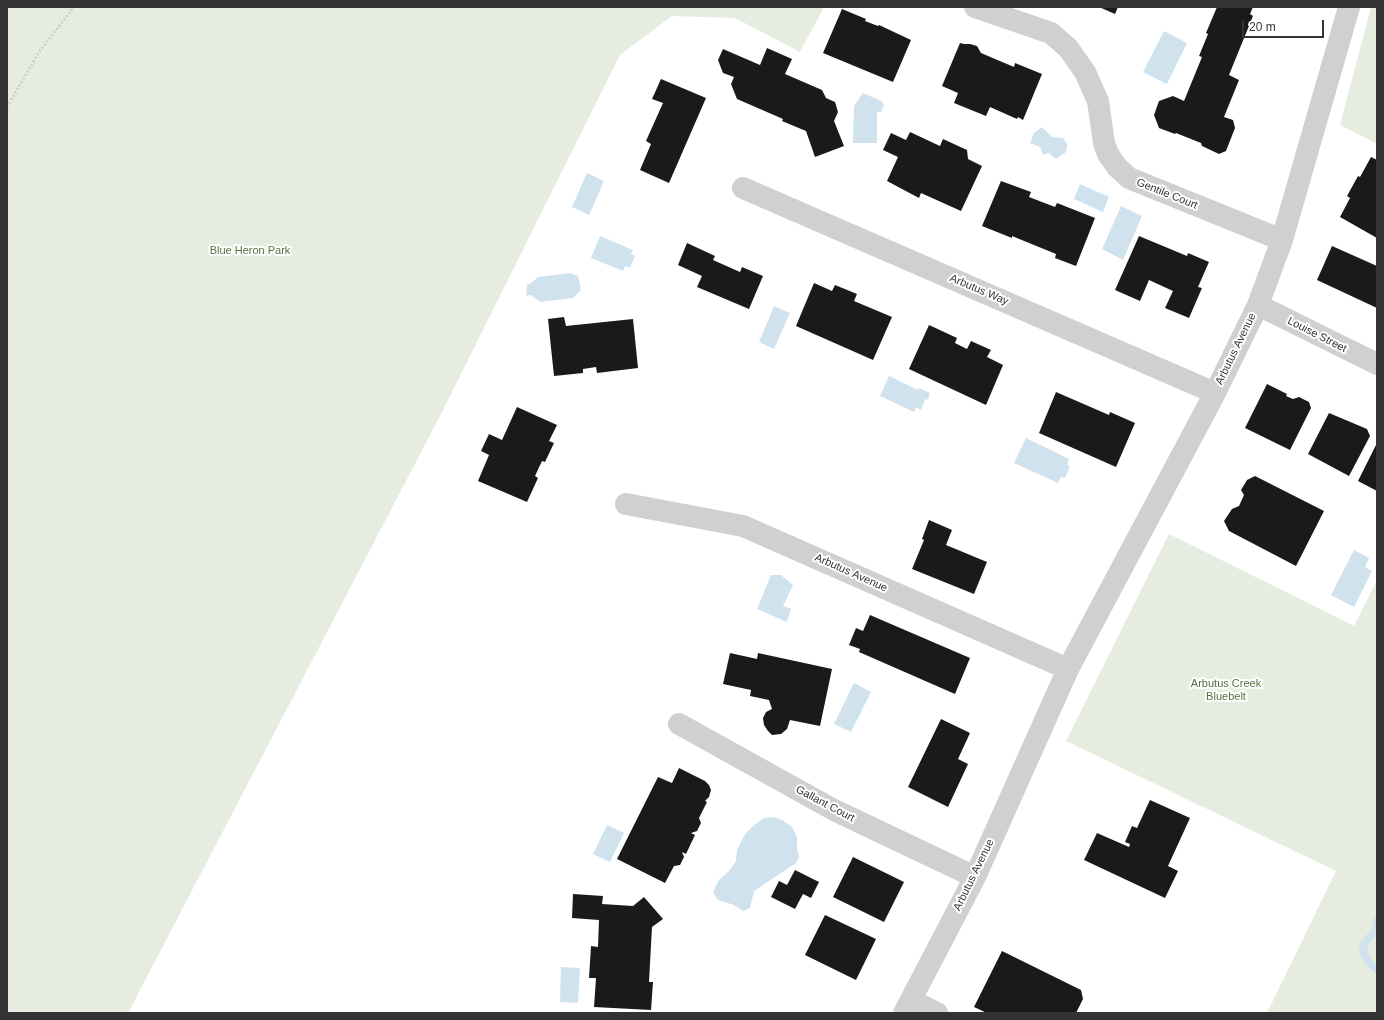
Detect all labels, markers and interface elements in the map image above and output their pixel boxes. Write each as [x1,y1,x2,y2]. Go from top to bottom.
scale bar [1244,12,1326,38]
text: 20 m [1249,20,1276,34]
street label: Gentile Court [1134,176,1200,212]
park label: Blue Heron Park [210,244,290,258]
street label: Arbutus Way [948,272,1010,308]
street label: Arbutus Avenue [1213,311,1259,387]
street label: Louise Street [1285,314,1349,356]
street label: Arbutus Avenue [813,551,889,595]
park label: Arbutus Creek Bluebelt [1191,677,1261,703]
street label: Gallant Court [793,783,857,825]
street label: Arbutus Avenue [951,837,997,913]

